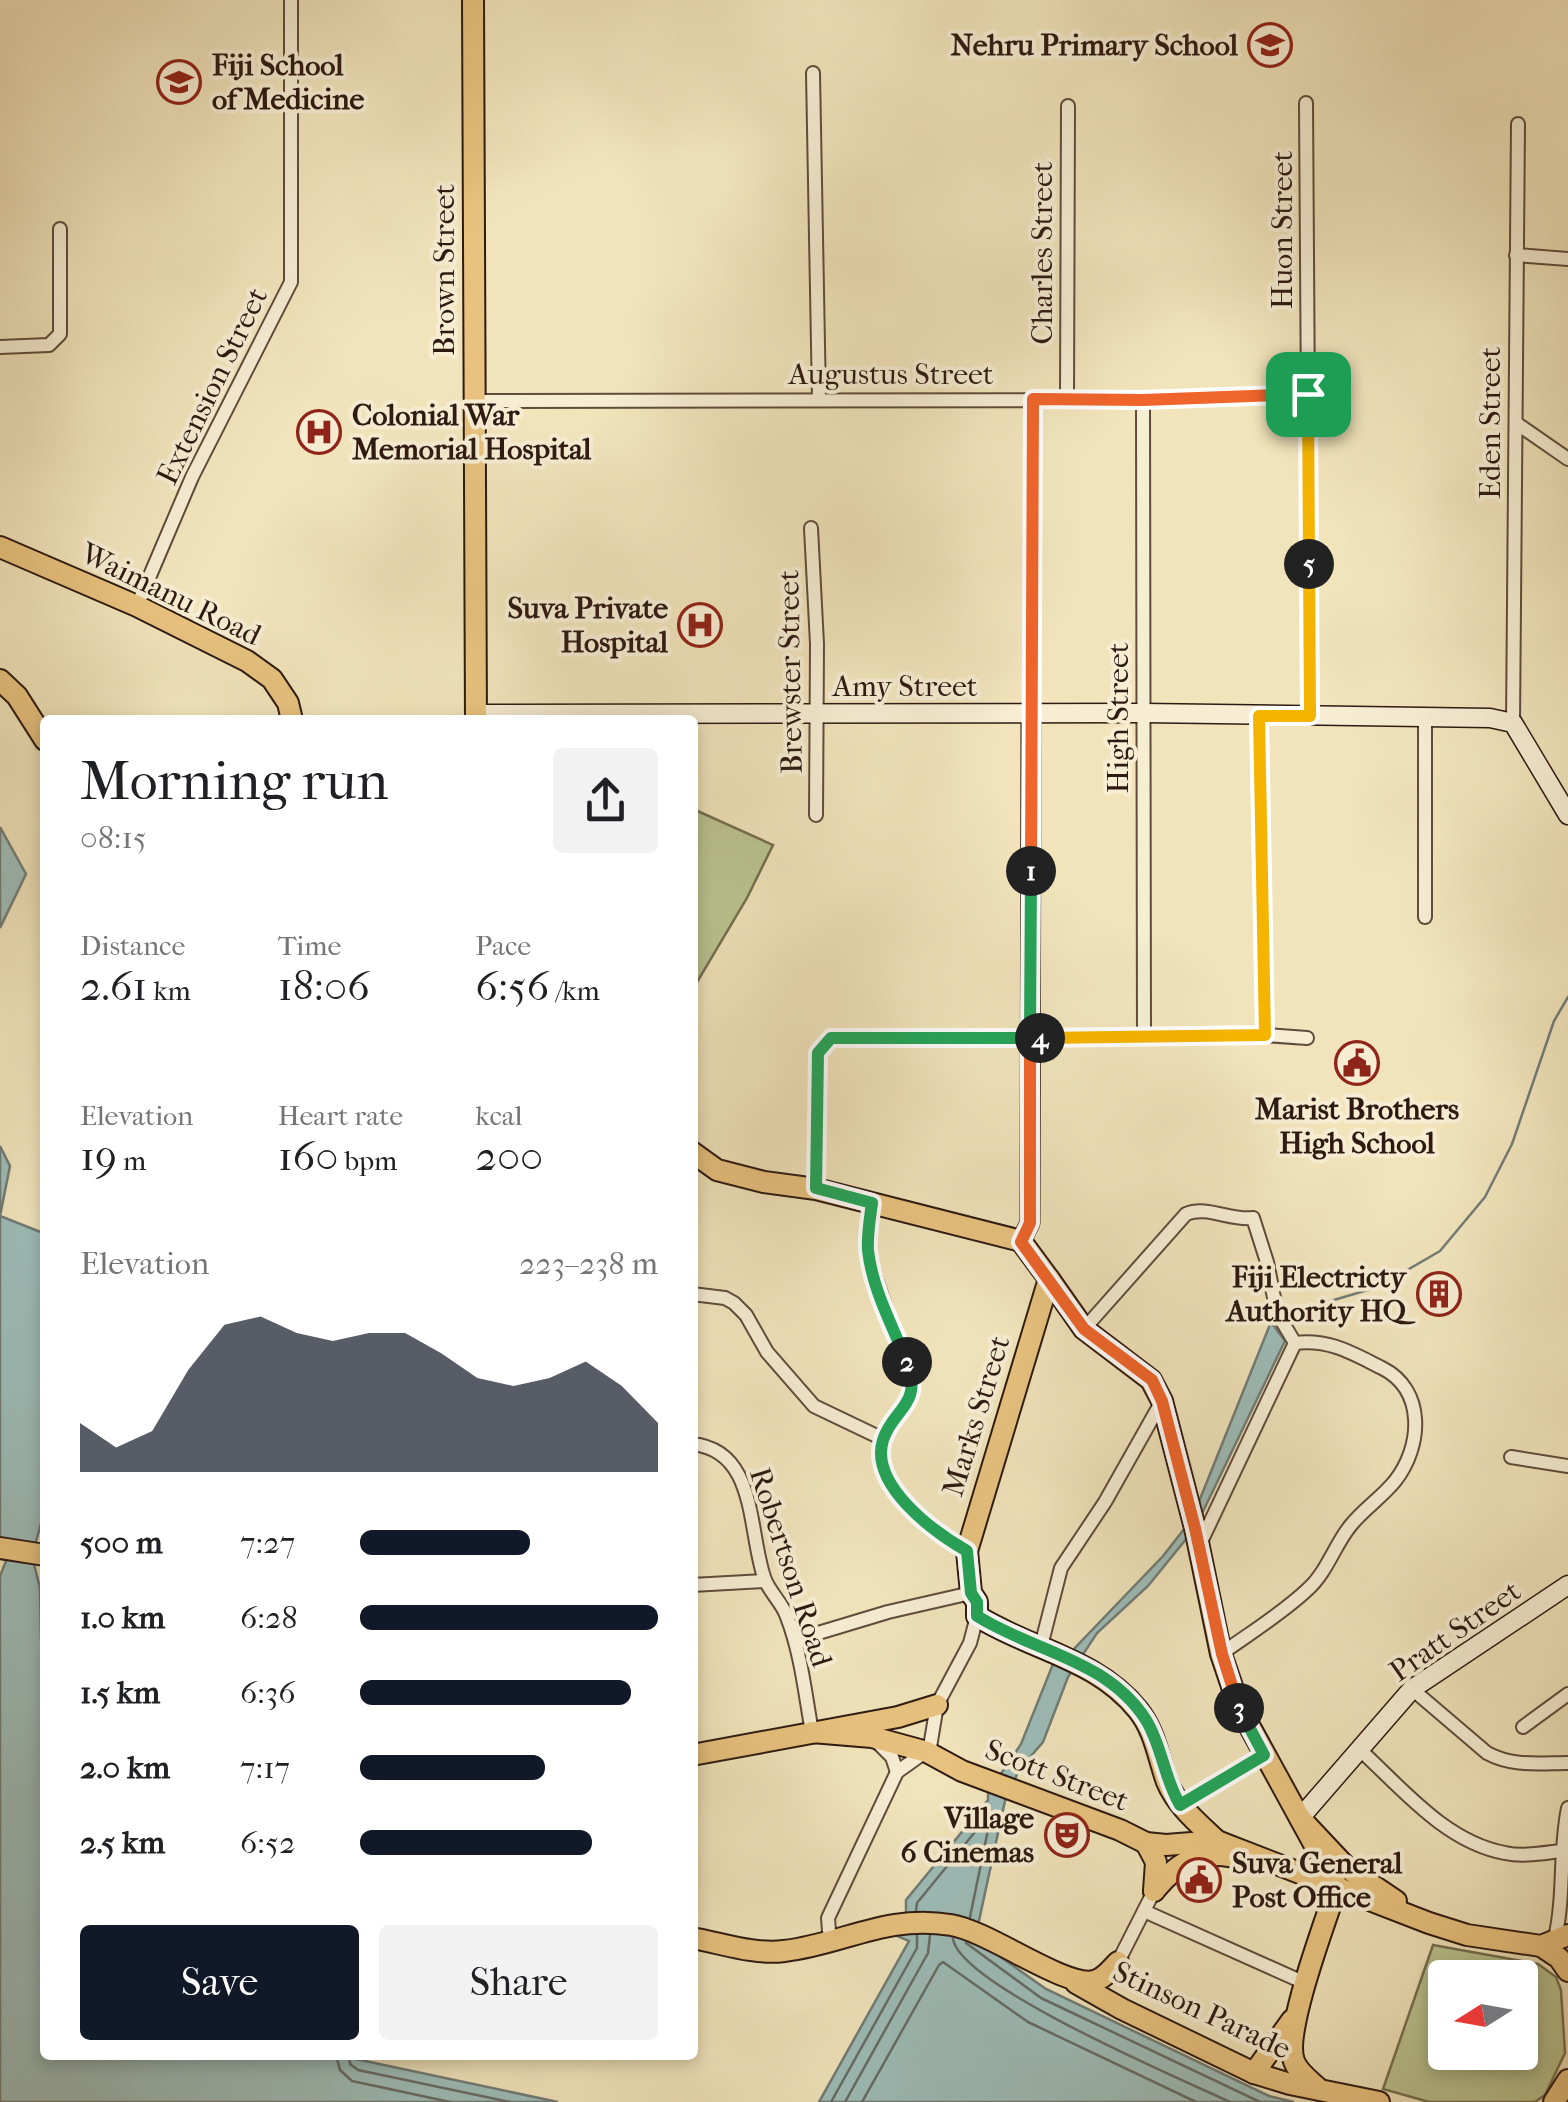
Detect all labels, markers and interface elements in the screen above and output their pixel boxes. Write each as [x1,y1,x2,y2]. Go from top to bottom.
school or university icon: Nehru Primary School [1247,22,1293,68]
place label: Nehru Primary School [950,28,1239,63]
place label: Fiji School of Medicine [212,48,365,117]
school or university icon: Fiji School of Medicine [156,59,202,105]
street label: Huon Street [1265,151,1300,309]
street label: Charles Street [1025,161,1060,345]
street label: Brown Street [427,184,462,356]
street label: Extension Street [150,282,275,490]
street label: Eden Street [1473,346,1508,499]
pin [1266,352,1351,437]
street label: Augustus Street [787,357,994,392]
icon: arrive [1281,367,1336,422]
place label: Colonial War Memorial Hospital [352,398,592,467]
hospital icon: Colonial War Memorial Hospital [296,409,342,455]
street label: Waimanu Road [74,535,267,653]
pin: 5 [1284,539,1334,589]
text: 5 [1303,547,1315,580]
street label: Brewster Street [771,569,810,774]
place label: Suva Private Hospital [507,591,669,660]
hospital icon: Suva Private Hospital [677,602,723,648]
street label: High Street [1101,642,1136,793]
street label: Amy Street [831,669,978,704]
button: share [553,748,658,853]
text: Morning run [80,749,388,813]
text: 08:15 [80,819,147,856]
pin: 1 [1006,846,1056,896]
text: 1 [1026,854,1036,887]
text: Distance [80,929,185,962]
text: Time [278,929,341,962]
text: Pace [475,929,531,962]
text: 2.61 [80,962,147,1011]
text: 18:06 [278,962,370,1011]
text: 6:56 [475,962,549,1011]
text: km [147,974,191,1007]
text: /km [549,974,600,1007]
pin: 4 [1015,1013,1065,1063]
text: 4 [1032,1021,1048,1054]
public building icon: Marist Brothers High School [1334,1040,1380,1086]
place label: Marist Brothers High School [1255,1092,1459,1161]
text: Elevation [80,1099,193,1132]
text: Heart rate [278,1099,403,1132]
text: kcal [475,1099,522,1132]
text: 19 [80,1132,117,1181]
text: 160 [278,1132,338,1181]
text: 200 [475,1132,543,1181]
text: m [117,1144,146,1177]
text: bpm [338,1144,397,1177]
text: Elevation [80,1245,209,1282]
text: 223–238 m [519,1245,658,1282]
place label: Fiji Electricty Authority HQ [1225,1260,1416,1329]
building icon: Fiji Electricty Authority HQ [1416,1271,1462,1317]
street label: Marks Street [935,1331,1018,1501]
pin: 2 [882,1337,932,1387]
text: 2 [900,1345,914,1378]
street label: Robertson Road [742,1463,839,1672]
text: 500 m [80,1524,163,1561]
text: 7:27 [240,1524,295,1561]
street label: Pratt Street [1383,1573,1528,1689]
text: 1.0 km [80,1599,165,1636]
text: 6:28 [240,1599,298,1636]
text: 1.5 km [80,1674,160,1711]
text: 6:36 [240,1674,296,1711]
pin: 3 [1214,1683,1264,1733]
text: 3 [1233,1691,1245,1724]
street label: Scott Street [980,1732,1134,1819]
text: 2.0 km [80,1749,170,1786]
text: 7:17 [240,1749,290,1786]
place label: Village 6 Cinemas [900,1801,1034,1870]
theatre icon: Village 6 Cinemas [1044,1812,1090,1858]
text: 2.5 km [80,1824,165,1861]
text: 6:52 [240,1824,295,1861]
place label: Suva General Post Office [1232,1846,1403,1915]
public building icon: Suva General Post Office [1176,1857,1222,1903]
button: Save [80,1925,359,2040]
button: Share [379,1925,658,2040]
street label: Stinson Parade [1107,1954,1296,2067]
north arrow [1428,1960,1538,2070]
map controls [1428,1960,1538,2070]

